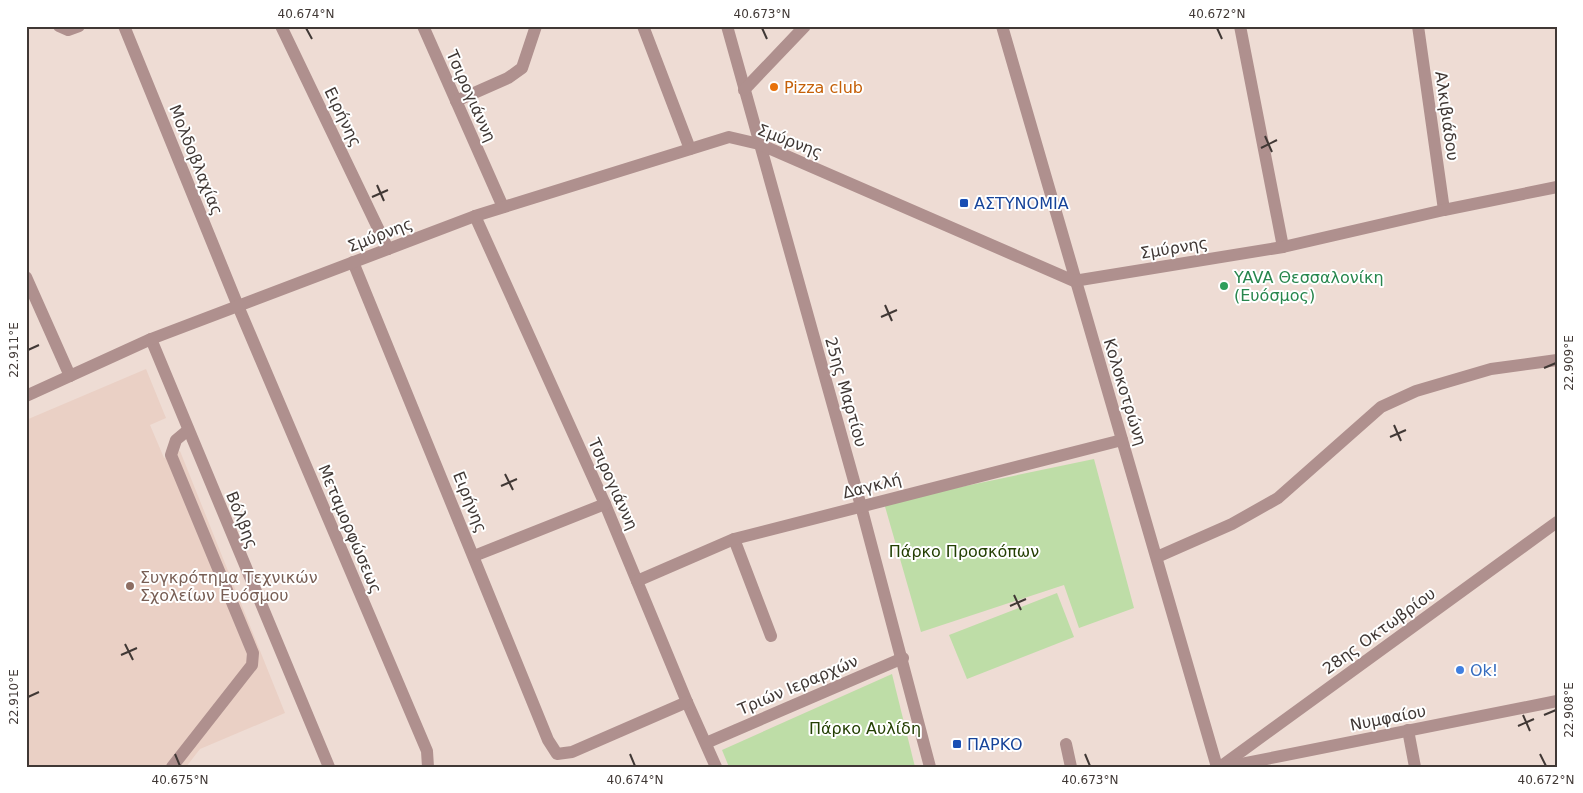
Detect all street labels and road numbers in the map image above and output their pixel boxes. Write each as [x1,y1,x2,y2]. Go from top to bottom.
street label: Τσιρογιάννη [442,46,500,145]
street label: Αλκιβιάδου [1431,70,1463,162]
street label: Ειρήνης [320,84,366,150]
street label: Μολδοβλαχίας [165,102,227,218]
street label: Σμύρνης [755,120,825,162]
street label: Σμύρνης [345,214,415,256]
street label: Σμύρνης [1139,233,1209,263]
street label: 25ης Μαρτίου [821,335,871,449]
street label: Κολοκοτρώνη [1100,336,1150,448]
street label: Τσιρογιάννη [584,434,642,533]
street label: Μεταμορφώσεως [314,462,386,596]
street label: Ειρήνης [449,469,491,535]
street label: Δαγκλή [841,470,903,502]
street label: Βόλβης [222,489,262,551]
street label: 28ης Οκτωβρίου [1319,584,1439,678]
street label: Τριών Ιεραρχών [734,651,861,719]
street label: Νυμφαίου [1348,701,1428,735]

